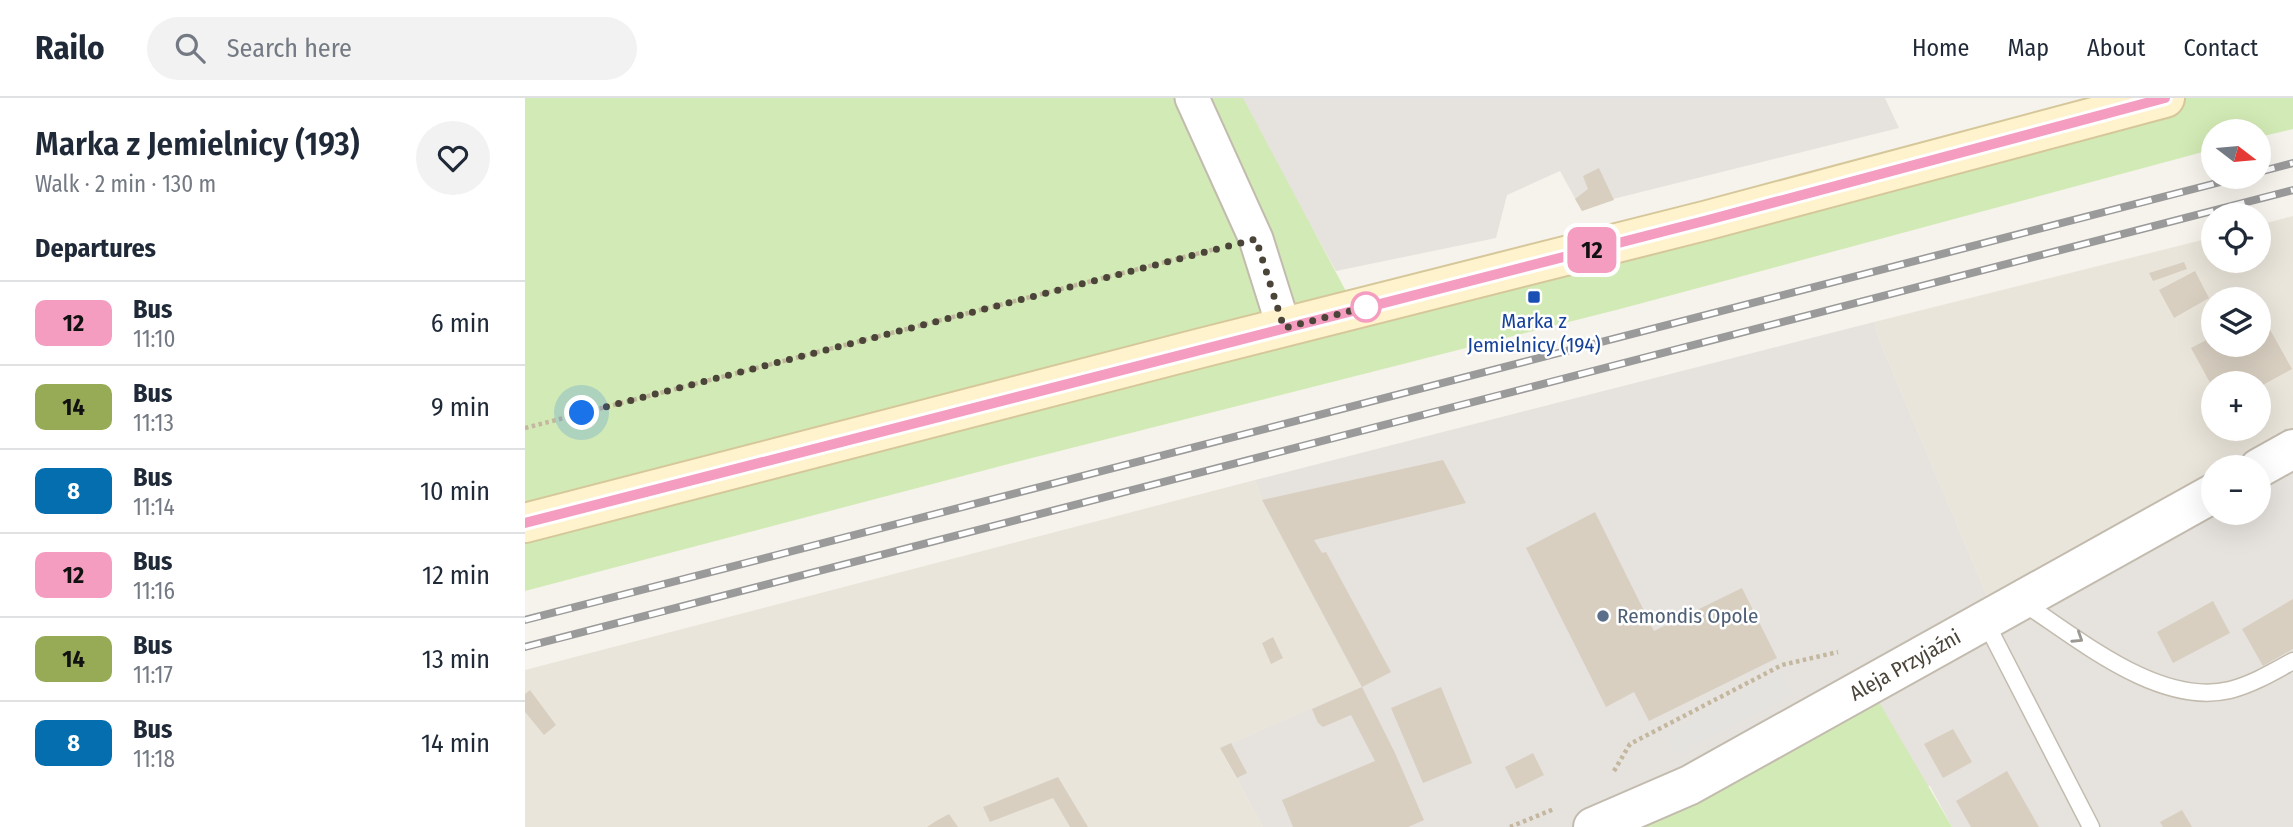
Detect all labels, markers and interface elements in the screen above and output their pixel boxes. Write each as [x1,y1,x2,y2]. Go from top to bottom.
search box [147,17,637,80]
text: Railo [35,28,105,68]
icon: search [171,29,209,67]
text: Search here [227,33,352,64]
text: Home [1912,34,1969,62]
text: Map [2007,34,2049,62]
text: About [2087,34,2145,62]
text: Contact [2183,34,2258,62]
north arrow [2201,119,2271,189]
map controls [2201,119,2271,525]
button: heart [416,121,490,195]
text: Marka z Jemielnicy (193) [35,124,360,164]
text: Walk · 2 min · 130 m [35,170,216,198]
button: locate [2201,203,2271,273]
line badge: 12 [1561,227,1623,273]
text: Departures [35,233,156,264]
text: 12 [1581,236,1603,264]
button: layers [2201,287,2271,357]
marker: Marka z Jemielnicy (194) [1526,289,1542,305]
unlabelled marker [1351,292,1381,322]
text: Bus [133,294,172,325]
text: 6 min [431,308,490,339]
place label: Marka z Jemielnicy (194) [1467,308,1601,358]
text: 12 [63,309,84,337]
text: 11:10 [133,325,176,353]
button: + [2201,371,2271,441]
text: Bus [133,378,172,409]
text: 9 min [431,392,490,423]
text: 14 [62,393,85,421]
your location [564,395,599,430]
text: 11:13 [133,409,174,437]
button: − [2201,455,2271,525]
text: Bus [133,462,172,493]
text: 10 min [420,476,490,507]
text: 8 [67,477,80,505]
text: 11:14 [133,493,175,521]
text: Bus [133,546,172,577]
text: 12 min [422,560,490,591]
text: 12 [63,561,84,589]
text: 11:16 [133,577,175,605]
place label: Remondis Opole [1617,603,1758,629]
marker: Remondis Opole [1595,608,1611,624]
street label: Aleja Przyjaźni [1845,624,1965,706]
one-way arrow [2070,629,2083,642]
text: Bus [133,630,172,661]
text: 13 min [422,644,490,675]
text: 14 [62,645,85,673]
text: 11:17 [133,661,173,689]
text: Bus [133,714,172,745]
text: 14 min [421,728,490,759]
text: 8 [67,729,80,757]
text: 11:18 [133,745,175,773]

